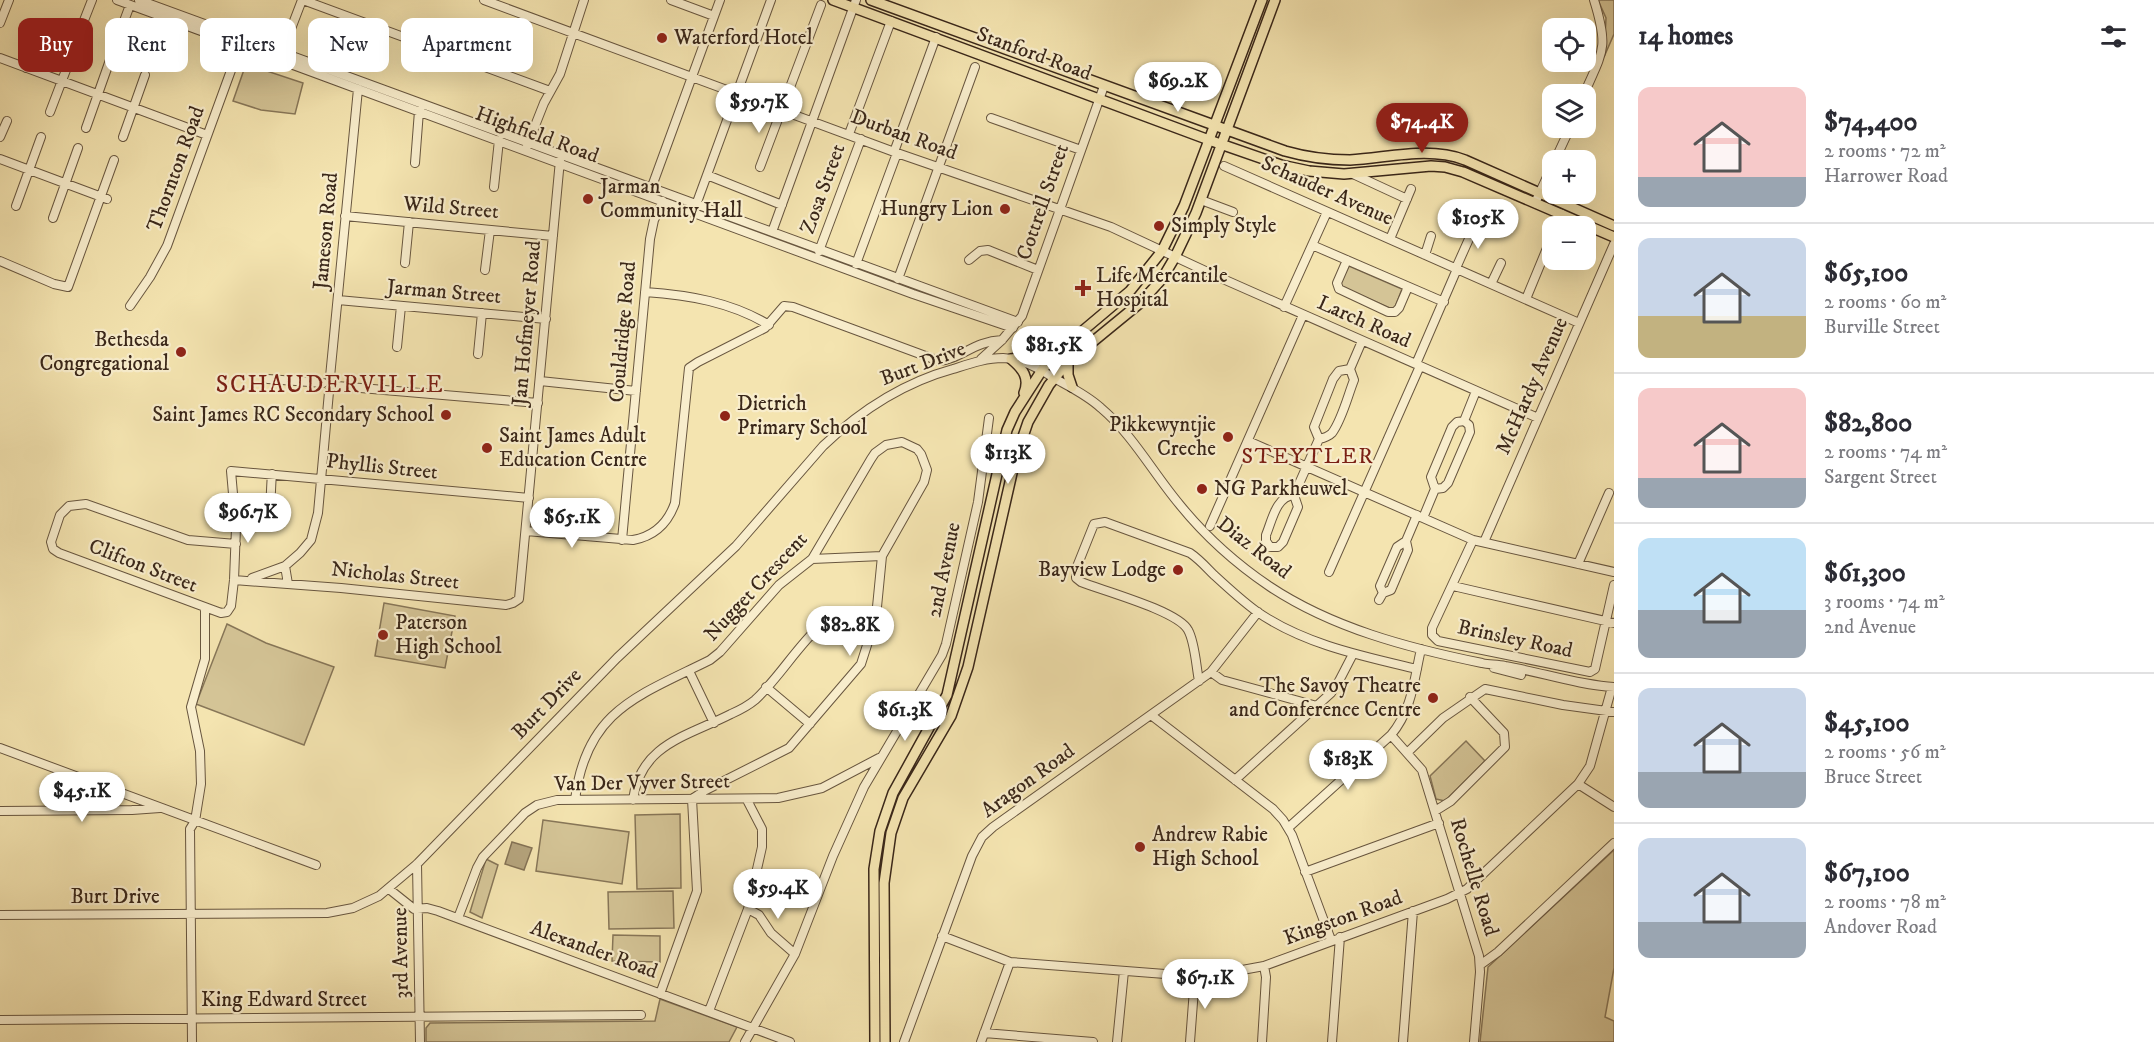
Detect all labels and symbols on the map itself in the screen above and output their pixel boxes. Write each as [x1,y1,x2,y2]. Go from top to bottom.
street label: Stanford Road [973,21,1096,87]
place label: Waterford Hotel [673,25,814,51]
marker: Waterford Hotel [655,31,669,45]
pin: $69.2K [1129,62,1227,113]
pin: $59.7K [710,83,808,134]
street label: Highfield Road [472,101,603,170]
street label: Thornton Road [141,102,211,235]
pin: $74.4K [1373,103,1471,154]
street label: Durban Road [847,104,961,166]
street label: Zosa Street [795,140,851,238]
street label: Cottrell Street [1011,140,1075,263]
street label: Schauder Avenue [1257,150,1398,232]
street label: Jameson Road [308,171,344,293]
place label: Jarman Community Hall [598,174,743,224]
street label: Wild Street [401,191,500,225]
marker: Jarman Community Hall [581,192,595,206]
place label: Hungry Lion [880,196,993,222]
pin: $105K [1436,199,1520,250]
marker: Hungry Lion [998,202,1012,216]
place label: Simply Style [1171,213,1277,239]
marker: Simply Style [1152,219,1166,233]
street label: Jan Hofmeyer Road [507,239,547,408]
street label: Couldridge Road [604,260,642,404]
place label: Life Mercantile Hospital [1096,263,1228,313]
street label: Jarman Street [384,274,502,310]
marker: Life Mercantile Hospital [1074,279,1092,297]
street label: Larch Road [1313,290,1415,354]
street label: McHardy Avenue [1490,313,1574,459]
pin: $81.5K [1005,326,1103,377]
place label: Bethesda Congregational [39,327,170,377]
street label: Burt Drive [877,336,970,392]
marker: Bethesda Congregational [174,345,188,359]
district label: SCHAUDERVILLE [216,370,444,400]
place label: Dietrich Primary School [737,391,868,441]
place label: Saint James RC Secondary School [152,402,435,428]
marker: Saint James RC Secondary School [439,408,453,422]
marker: Dietrich Primary School [718,409,732,423]
place label: Pikkewyntjie Creche [1109,412,1216,462]
place label: Saint James Adult Education Centre [499,423,647,473]
marker: Pikkewyntjie Creche [1221,430,1235,444]
pin: $113K [966,434,1050,485]
marker: Saint James Adult Education Centre [480,441,494,455]
district label: STEYTLER [1242,443,1374,470]
street label: Phyllis Street [325,448,439,486]
place label: NG Parkheuwel [1214,476,1348,502]
marker: NG Parkheuwel [1195,482,1209,496]
pin: $96.7K [199,493,297,544]
pin: $65.1K [523,498,621,549]
street label: Diaz Road [1212,511,1297,585]
street label: 2nd Avenue [921,520,967,620]
street label: Nugget Crescent [699,527,813,647]
street label: Clifton Street [85,533,201,599]
street label: Nicholas Street [330,556,461,596]
place label: Bayview Lodge [1038,557,1166,583]
marker: Bayview Lodge [1171,563,1185,577]
pin: $82.8K [801,606,899,657]
place label: Paterson High School [395,610,502,660]
street label: Brinsley Road [1455,614,1576,664]
marker: Paterson High School [376,628,390,642]
street label: Burt Drive [507,663,588,745]
place label: The Savoy Theatre and Conference Centre [1229,673,1421,723]
pin: $61.3K [856,691,954,742]
marker: The Savoy Theatre and Conference Centre [1426,691,1440,705]
street label: Aragon Road [976,738,1080,824]
pin: $183K [1306,740,1390,791]
street label: Van Der Vyver Street [553,768,730,798]
pin: $45.1K [33,772,131,823]
street label: Rochelle Road [1444,815,1504,940]
place label: Andrew Rabie High School [1152,822,1268,872]
marker: Andrew Rabie High School [1133,840,1147,854]
pin: $59.4K [729,869,827,920]
street label: Burt Drive [70,884,160,910]
street label: Kingston Road [1280,884,1406,951]
street label: 3rd Avenue [387,907,415,999]
street label: Alexander Road [527,915,662,985]
pin: $67.1K [1156,959,1254,1010]
street label: King Edward Street [201,987,367,1013]

